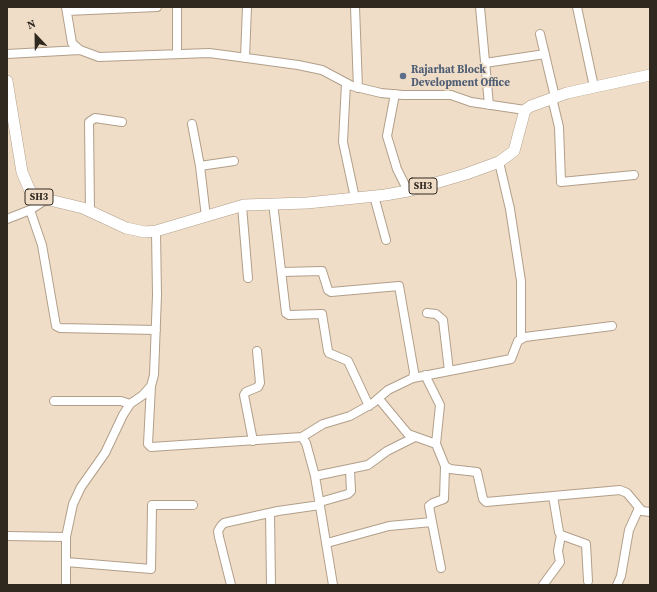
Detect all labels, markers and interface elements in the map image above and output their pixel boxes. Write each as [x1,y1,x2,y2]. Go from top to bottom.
north arrow [16,16,56,56]
text: N [25,16,38,33]
place label: Rajarhat Block Development Office [411,63,510,89]
marker: Rajarhat Block Development Office [398,71,408,81]
road number: SH3 [409,178,437,194]
road number: SH3 [25,189,53,205]

